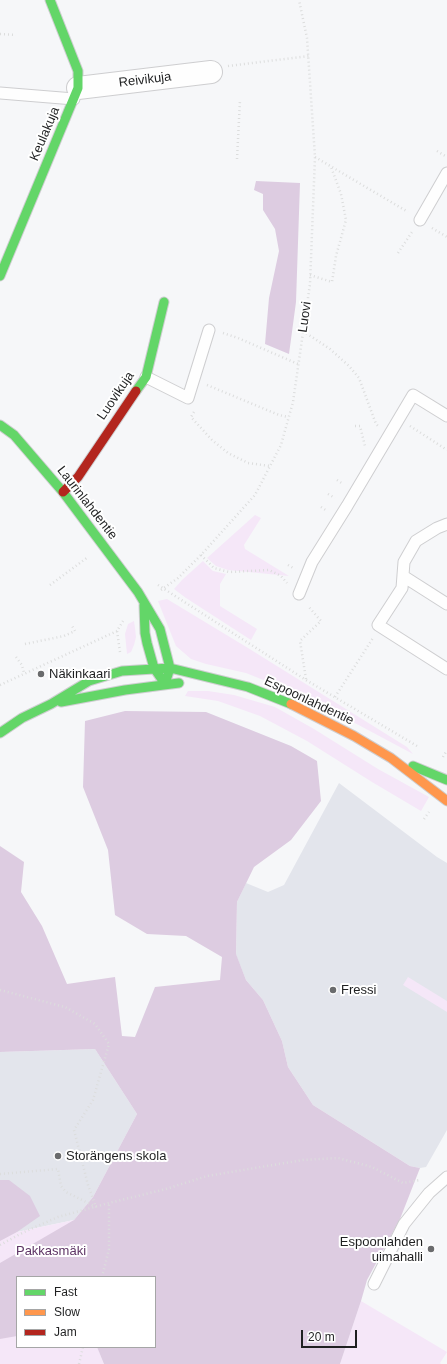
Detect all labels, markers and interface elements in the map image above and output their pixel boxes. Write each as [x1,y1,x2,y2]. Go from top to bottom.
street label: Reivikuja [118,69,172,91]
street label: Keulakuja [27,105,63,163]
street label: Luovi [295,301,315,333]
street label: Luovikuja [94,369,138,423]
street label: Laurinlahdentie [53,463,121,543]
place label: Näkinkaari [49,666,110,682]
marker: Näkinkaari [36,669,46,679]
street label: Espoonlahdentie [262,673,356,729]
place label: Fressi [341,982,376,998]
marker: Fressi [328,985,338,995]
place label: Storängens skola [66,1148,166,1164]
marker: Storängens skola [53,1151,63,1161]
place label: Espoonlahden uimahalli [340,1234,423,1265]
park label: Pakkasmäki [16,1243,86,1259]
marker: Espoonlahden uimahalli [426,1244,436,1254]
legend [16,1276,156,1348]
text: Fast [54,1285,77,1299]
text: Slow [54,1305,80,1319]
scale bar [303,1322,359,1348]
text: Jam [54,1325,77,1339]
text: 20 m [308,1330,335,1344]

